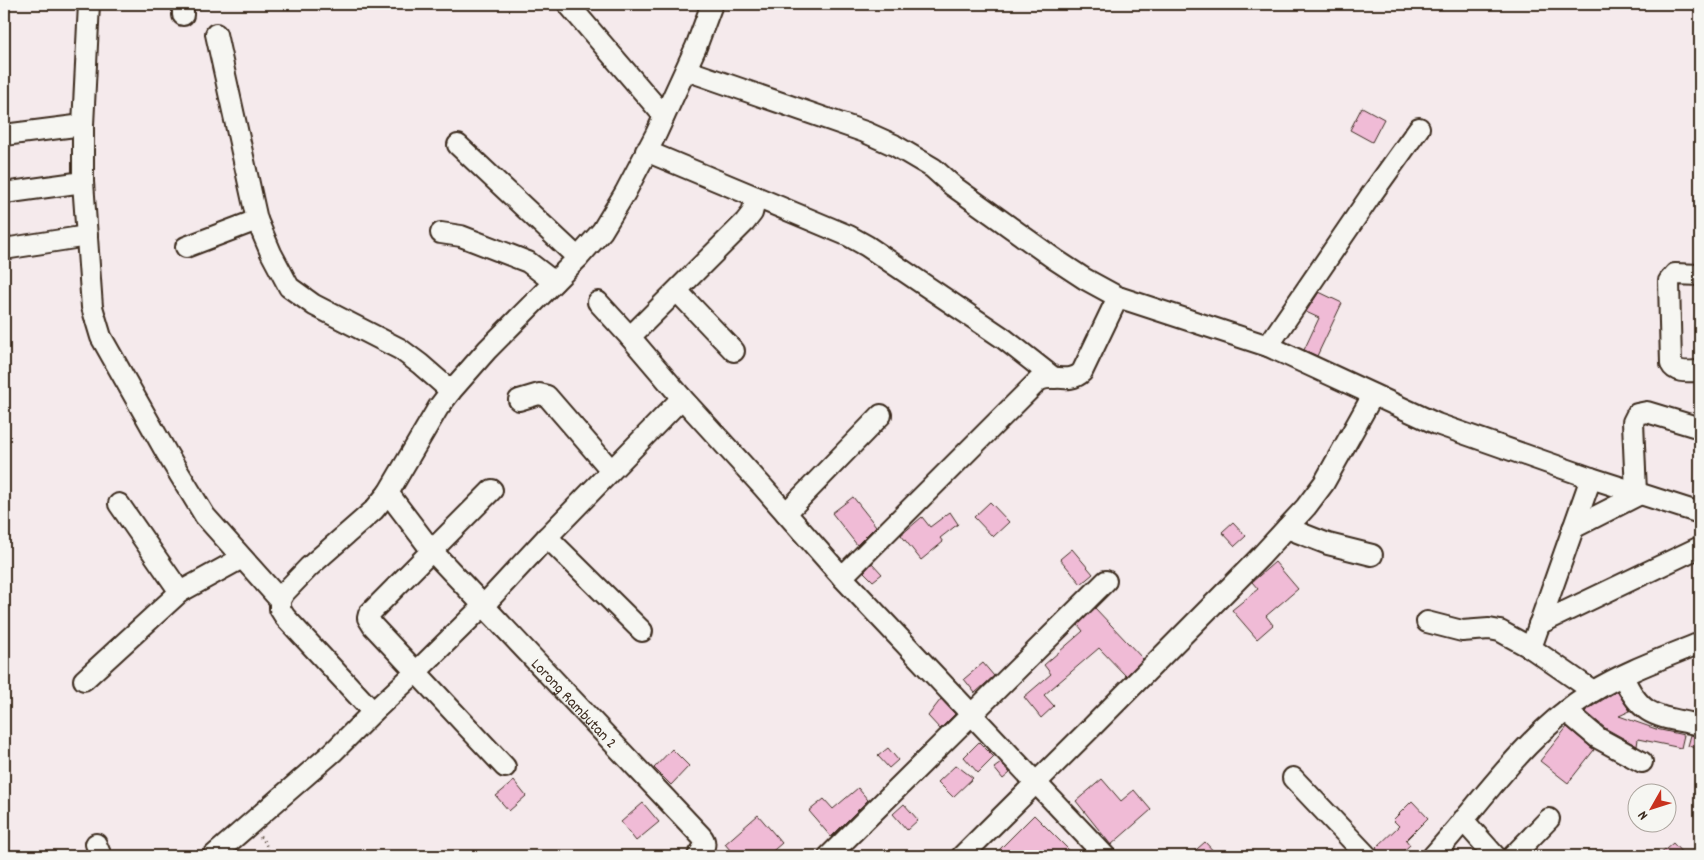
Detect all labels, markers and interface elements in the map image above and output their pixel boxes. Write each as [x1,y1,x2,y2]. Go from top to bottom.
street label: Lorong Rambutan 2 [525,654,621,754]
north arrow [1626,782,1676,832]
text: N [1633,806,1653,824]

